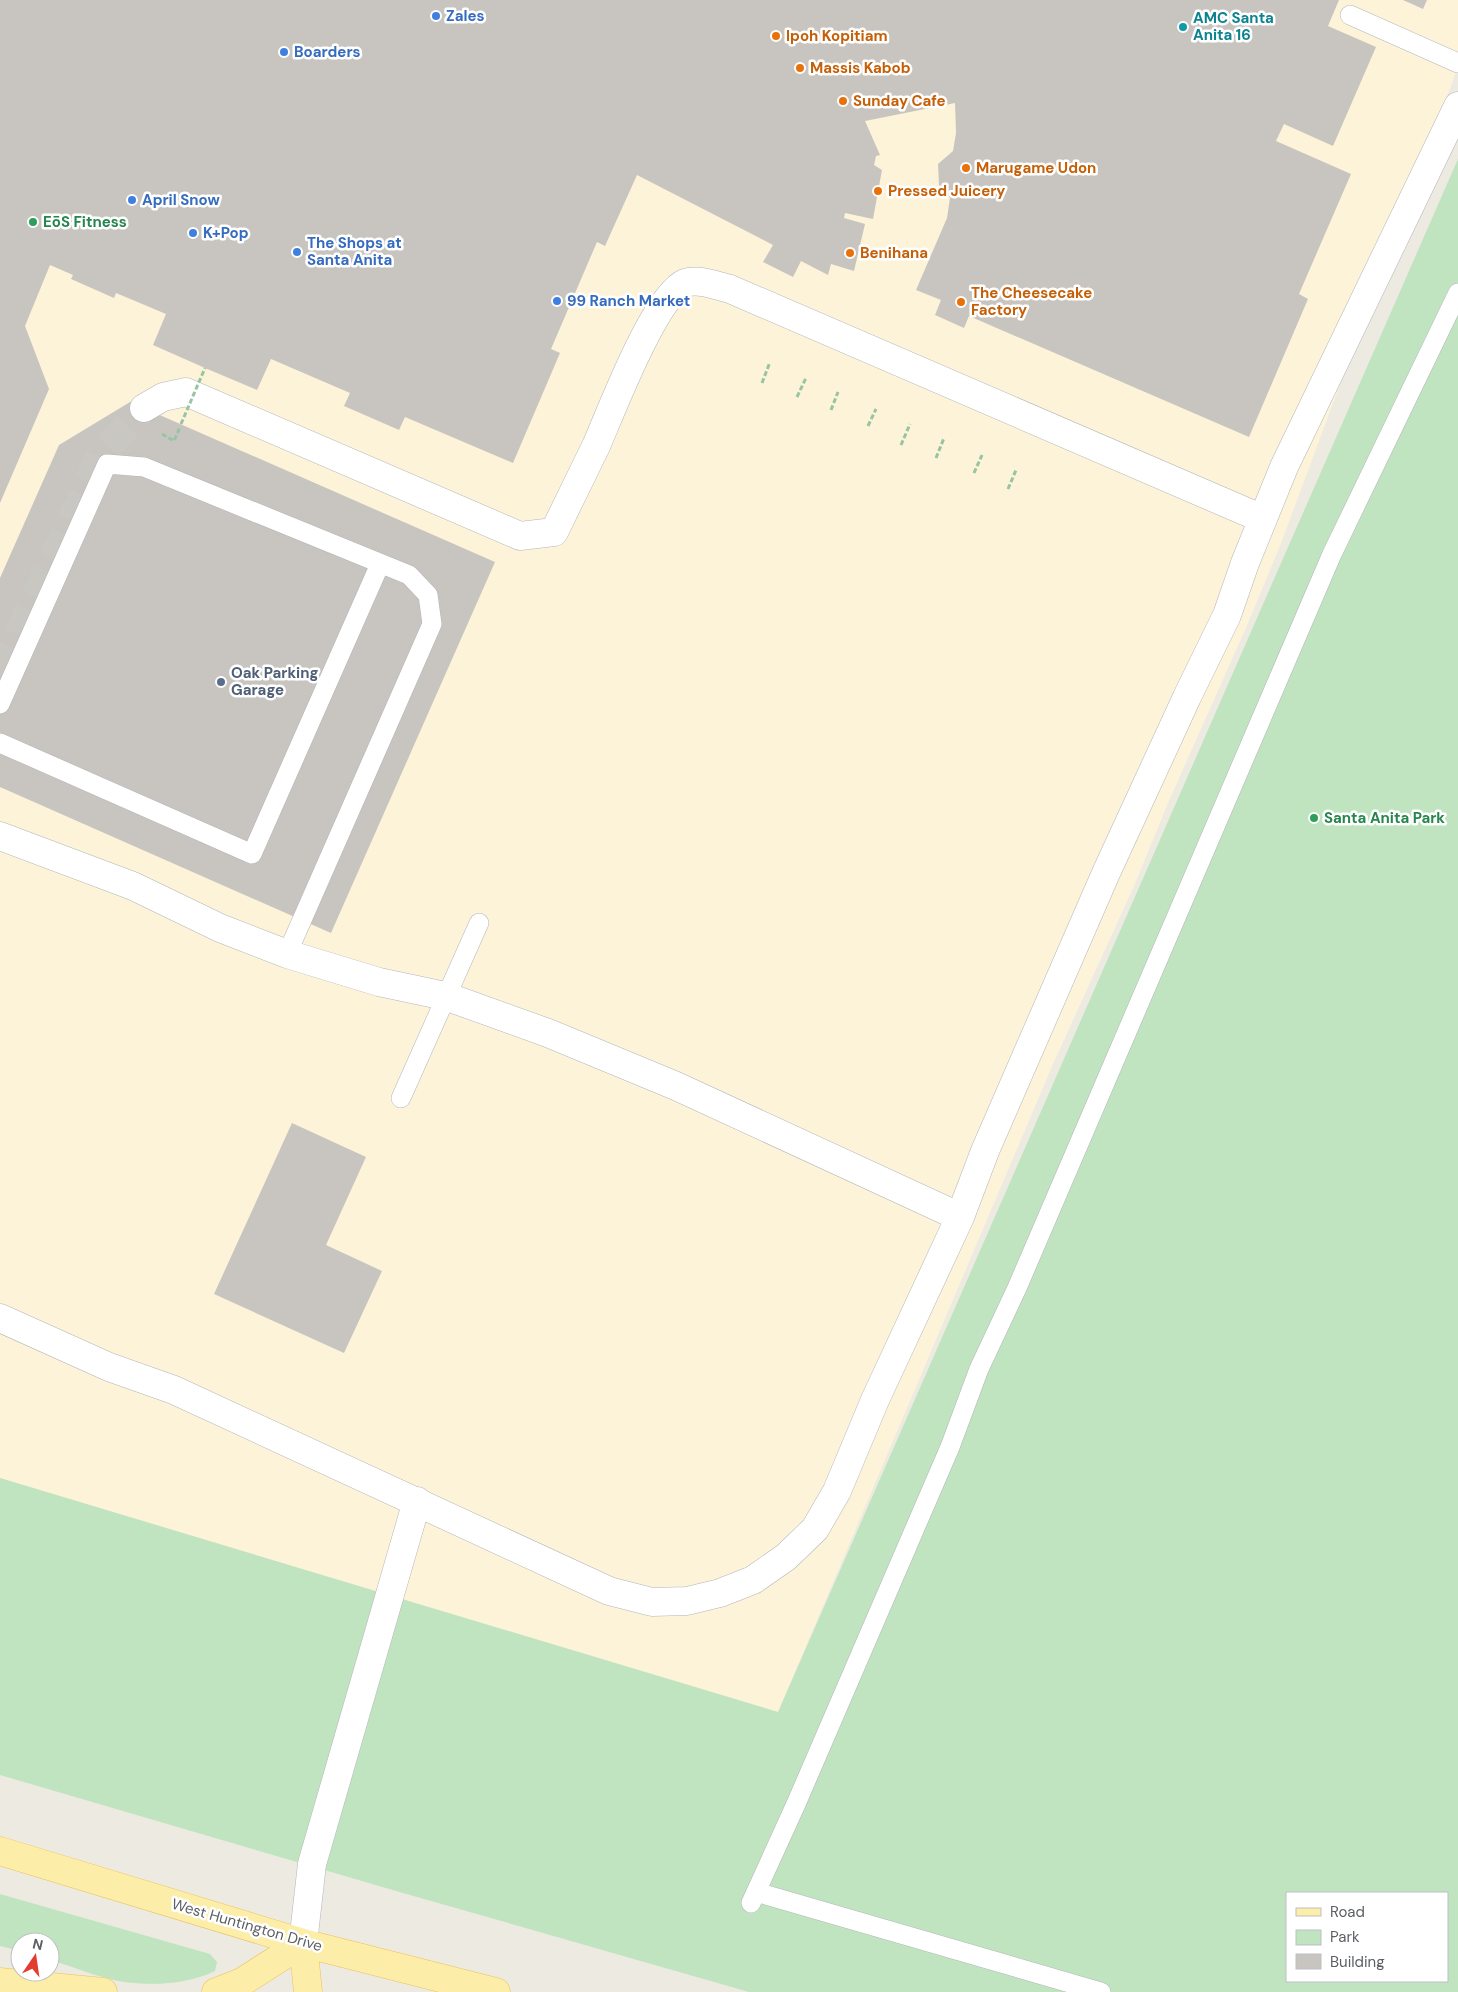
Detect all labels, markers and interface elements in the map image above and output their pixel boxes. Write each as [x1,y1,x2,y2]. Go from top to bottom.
place label: Zales [446,6,484,26]
place label: AMC Santa Anita 16 [1193,8,1274,45]
marker: Zales [430,10,442,22]
marker: AMC Santa Anita 16 [1177,21,1189,33]
place label: Ipoh Kopitiam [786,26,888,46]
marker: Ipoh Kopitiam [770,30,782,42]
place label: Boarders [294,42,361,62]
marker: Boarders [278,46,290,58]
place label: Massis Kabob [810,58,911,78]
marker: Massis Kabob [794,62,806,74]
place label: Sunday Cafe [853,91,946,111]
marker: Sunday Cafe [837,95,849,107]
place label: Marugame Udon [976,158,1096,178]
marker: Marugame Udon [960,162,972,174]
place label: Pressed Juicery [888,181,1005,201]
marker: Pressed Juicery [872,185,884,197]
place label: April Snow [142,190,220,210]
marker: April Snow [126,194,138,206]
place label: EōS Fitness [43,212,127,232]
marker: EōS Fitness [27,216,39,228]
place label: K+Pop [203,223,249,243]
marker: K+Pop [187,227,199,239]
place label: The Shops at Santa Anita [307,233,402,270]
place label: Benihana [860,243,928,263]
marker: The Shops at Santa Anita [291,246,303,258]
marker: Benihana [844,247,856,259]
place label: The Cheesecake Factory [971,283,1092,320]
place label: 99 Ranch Market [567,291,690,311]
marker: 99 Ranch Market [551,295,563,307]
marker: The Cheesecake Factory [955,296,967,308]
place label: Oak Parking Garage [231,663,318,700]
marker: Oak Parking Garage [215,676,227,688]
place label: Santa Anita Park [1324,808,1445,828]
marker: Santa Anita Park [1308,812,1320,824]
legend [1286,1892,1448,1982]
street label: West Huntington Drive [169,1894,325,1956]
text: Road [1330,1902,1365,1922]
text: Park [1330,1927,1360,1947]
north arrow [10,1932,60,1982]
text: N [31,1934,45,1954]
text: Building [1330,1952,1385,1972]

